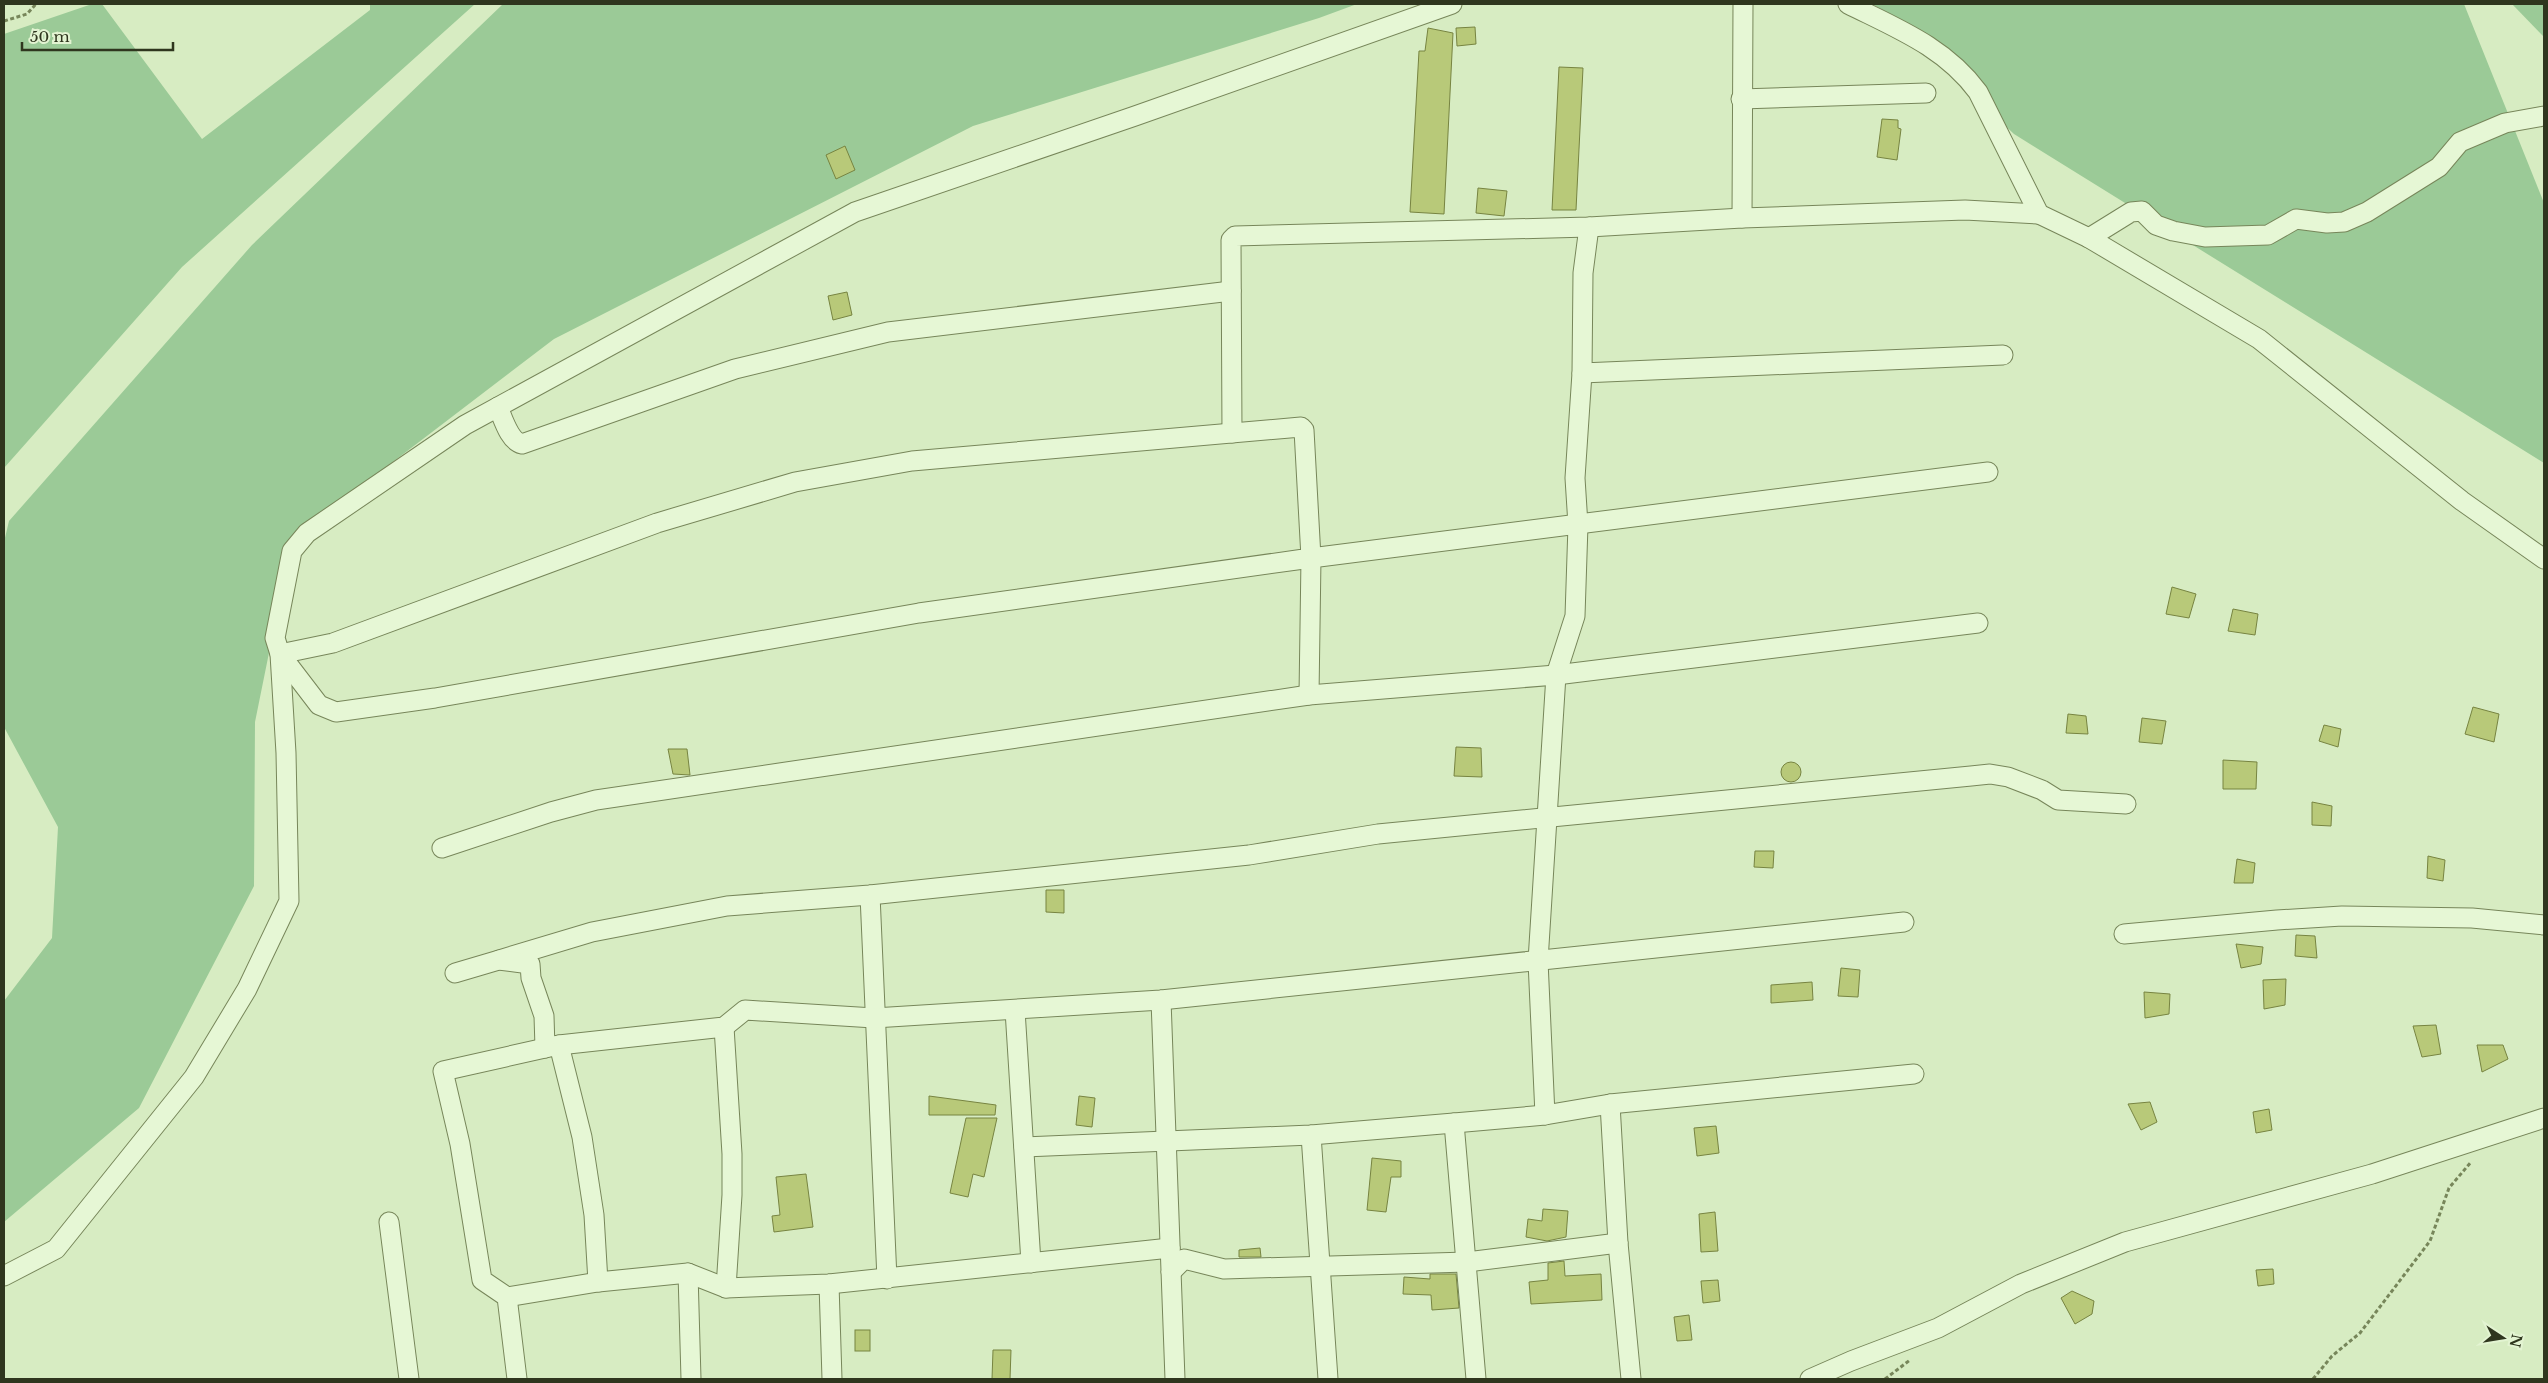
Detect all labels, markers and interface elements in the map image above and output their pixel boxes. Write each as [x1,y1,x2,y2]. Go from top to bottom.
scale bar [22,20,174,52]
text: 50 m [30,27,70,46]
north arrow [2478,1313,2528,1363]
text: N [2506,1332,2526,1349]

